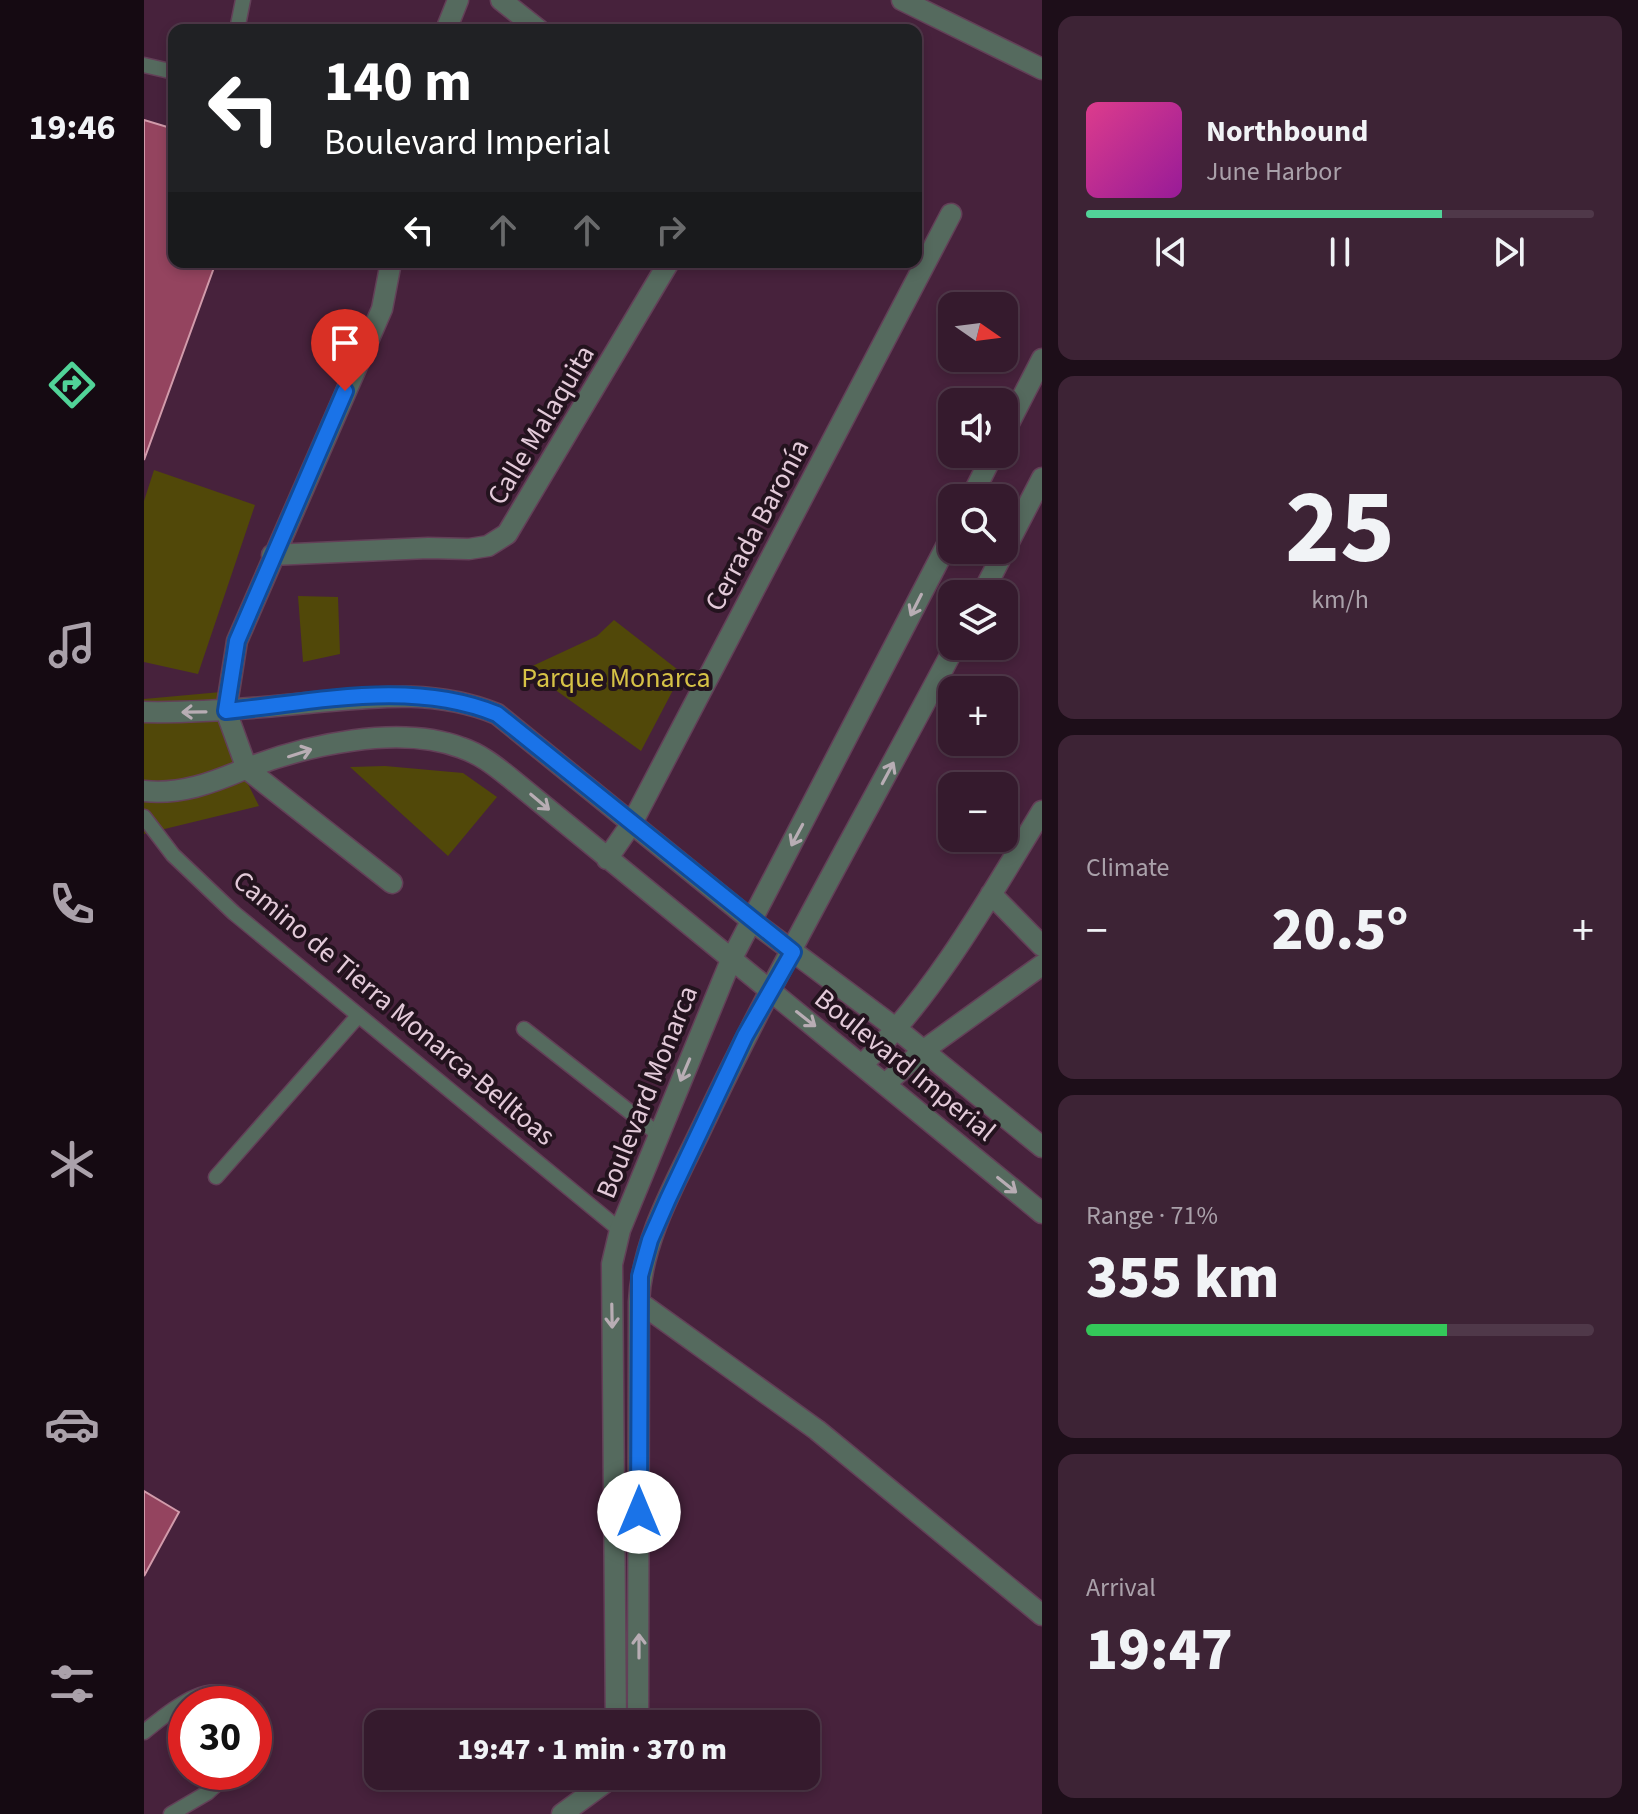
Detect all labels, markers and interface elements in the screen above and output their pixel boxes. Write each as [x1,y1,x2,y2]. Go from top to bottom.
text: 140 m [324,43,472,122]
icon: left [192,56,296,160]
text: 19:46 [29,102,115,153]
text: Northbound [1206,110,1368,153]
text: Boulevard Imperial [324,117,611,168]
text: June Harbor [1206,153,1342,190]
icon: left [397,208,441,252]
icon: ahead [481,208,525,252]
icon: ahead [565,208,609,252]
icon: right [649,208,693,252]
icon: previous [1149,230,1193,274]
icon: pause [1318,230,1362,274]
icon: next [1487,230,1531,274]
north arrow [938,292,1018,372]
map controls [938,292,1018,852]
pin [311,309,379,391]
icon: arrive [323,321,367,365]
street label: Calle Malaquita [477,337,605,513]
icon: directions [44,357,100,413]
button: sound [938,388,1018,468]
street label: Cerrada Baronía [695,432,819,618]
text: 25 [1285,455,1395,603]
button: search [938,484,1018,564]
button: layers [938,580,1018,660]
text: km/h [1311,581,1369,618]
one-way arrow [908,592,924,616]
icon: music [44,617,100,673]
park label: Parque Monarca [521,658,711,698]
button: + [938,676,1018,756]
one-way arrow [181,704,208,720]
one-way arrow [287,745,312,759]
one-way arrow [881,761,897,785]
button: − [938,772,1018,852]
one-way arrow [529,793,549,811]
one-way arrow [789,823,805,847]
text: Climate [1086,849,1170,886]
street label: Camino de Tierra Monarca-Belltoas [224,861,564,1155]
icon: phone [44,876,100,932]
text: 20.5° [1272,888,1408,973]
text: − [1086,900,1108,963]
text: + [1572,900,1594,963]
street label: Boulevard Imperial [806,979,1004,1151]
street label: Boulevard Monarca [586,980,708,1204]
one-way arrow [795,1011,816,1028]
one-way arrow [677,1057,692,1082]
icon: climate [44,1136,100,1192]
one-way arrow [996,1176,1017,1193]
text: Range · 71% [1086,1197,1218,1234]
text: 355 km [1086,1236,1279,1321]
one-way arrow [604,1302,620,1329]
icon: car [44,1396,100,1452]
position arrow [597,1470,681,1554]
text: Arrival [1086,1569,1156,1606]
text: 19:47 [1086,1608,1233,1693]
one-way arrow [631,1633,647,1660]
icon: filters [44,1656,100,1712]
speed limit sign: 30 [168,1686,272,1790]
text: 19:47 · 1 min · 370 m [457,1728,727,1771]

